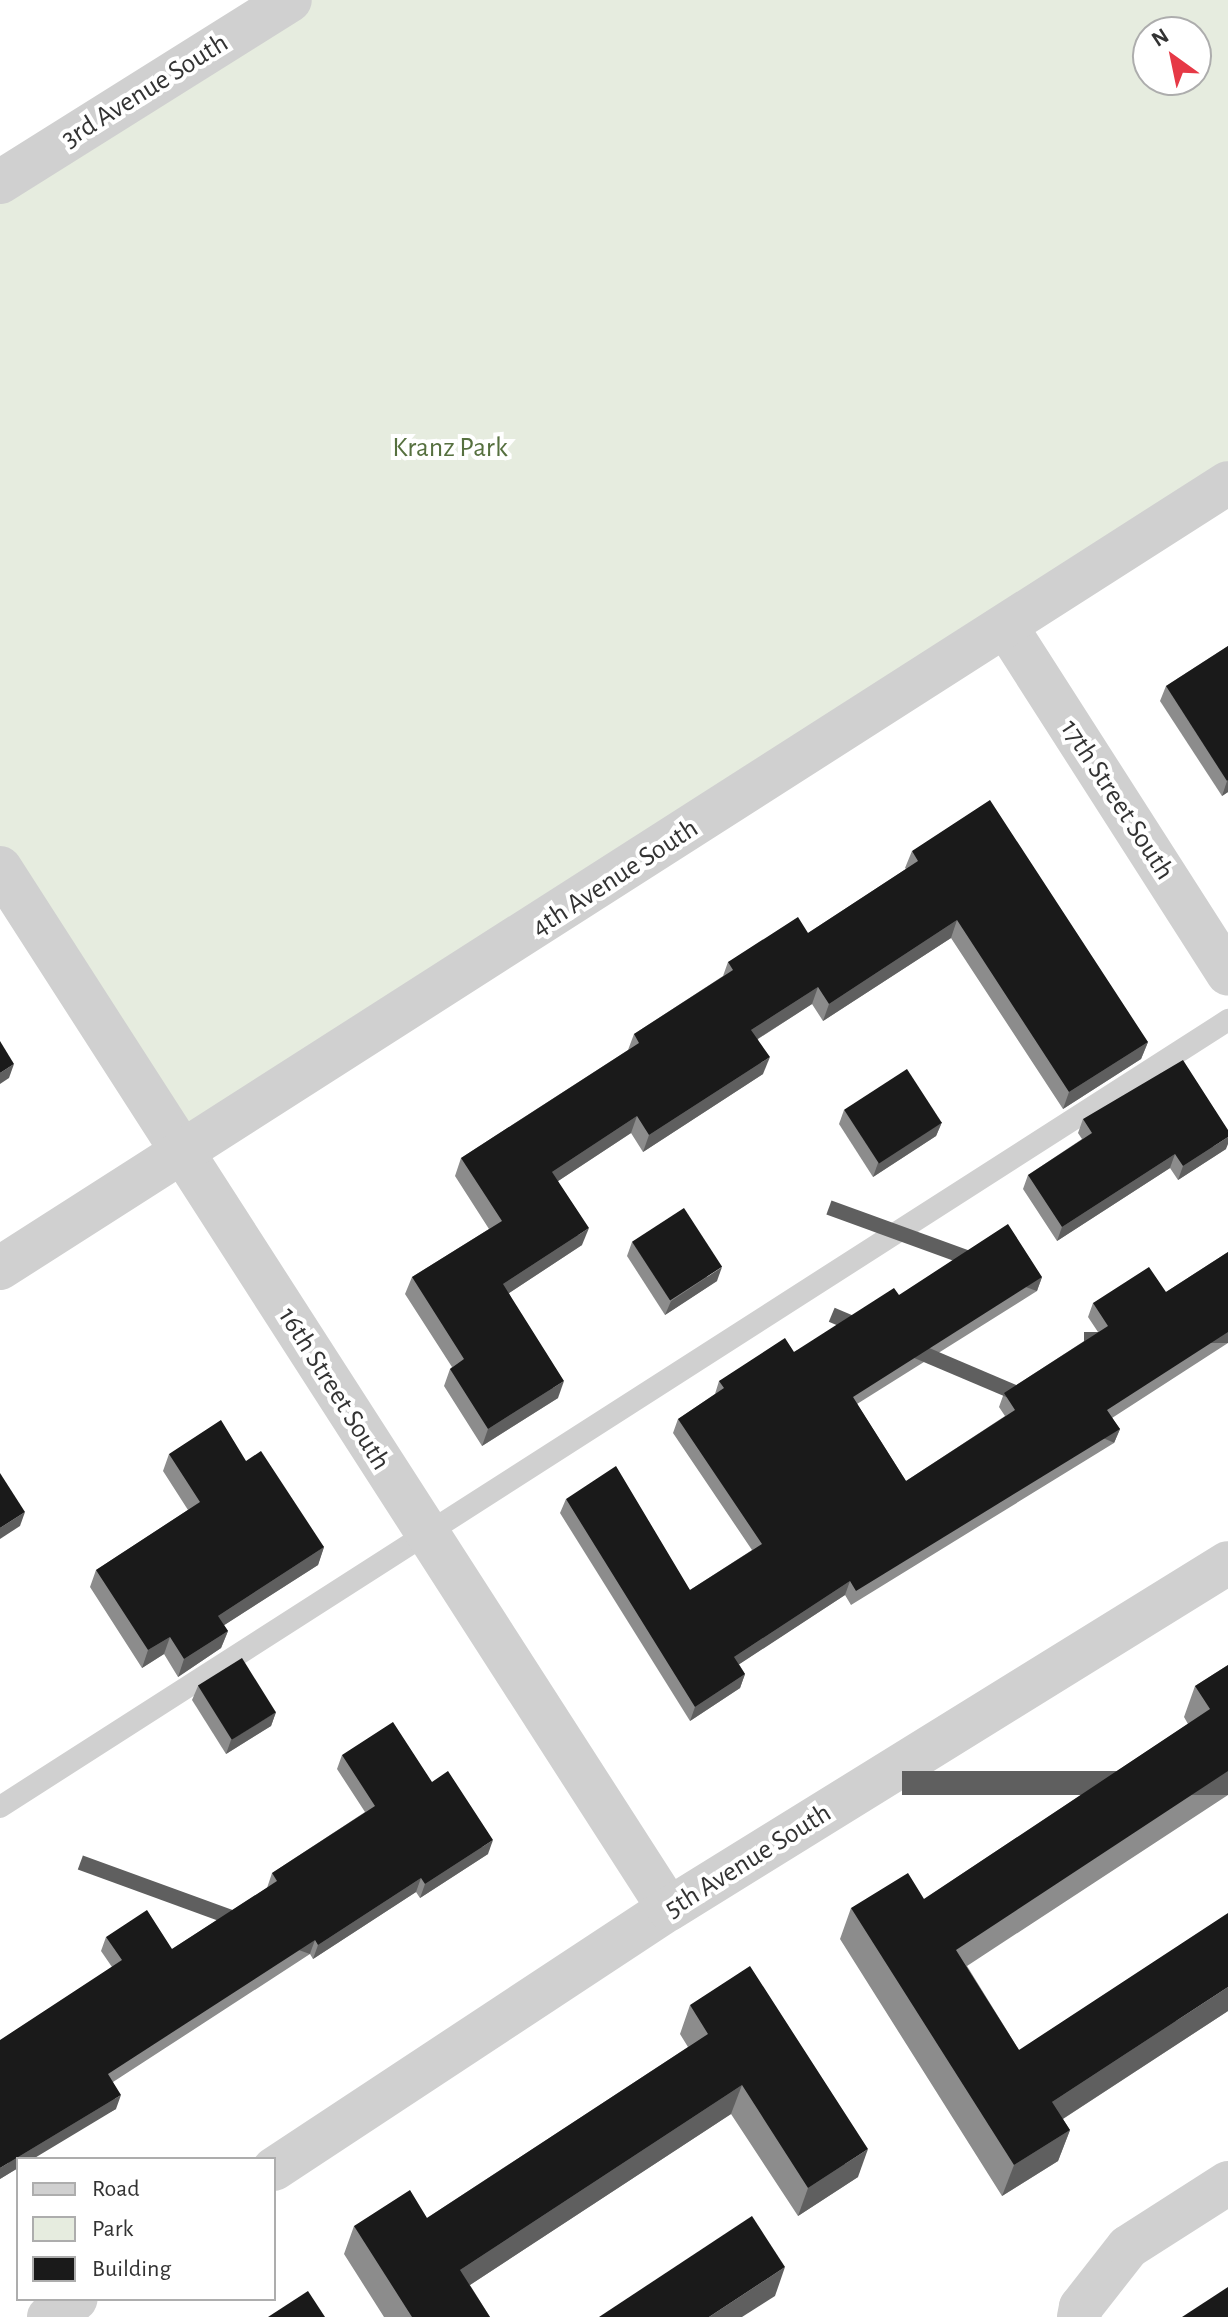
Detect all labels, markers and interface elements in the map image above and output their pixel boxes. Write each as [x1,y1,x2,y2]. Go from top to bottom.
north arrow [1132,16,1212,96]
text: N [1148,24,1172,51]
street label: 3rd Avenue South [55,26,235,156]
park label: Kranz Park [392,431,508,465]
street label: 17th Street South [1053,714,1181,886]
street label: 4th Avenue South [525,812,705,944]
street label: 16th Street South [271,1301,397,1477]
street label: 5th Avenue South [658,1796,838,1926]
legend [16,2157,276,2301]
text: Road [92,2177,140,2201]
text: Park [92,2217,133,2241]
text: Building [92,2257,171,2281]

